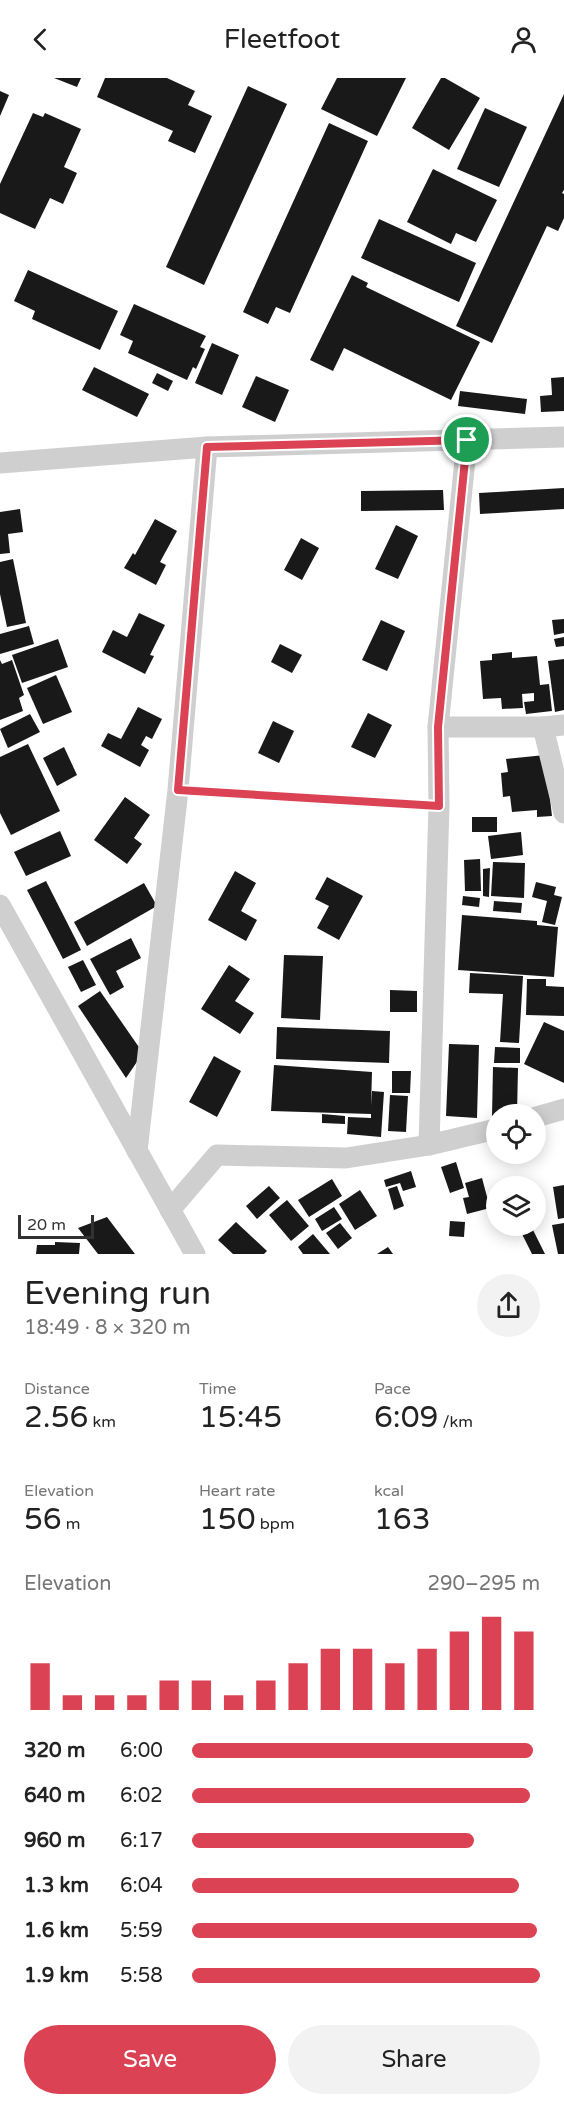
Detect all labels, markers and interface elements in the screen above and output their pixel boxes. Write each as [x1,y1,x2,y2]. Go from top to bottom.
icon: back [24,23,57,56]
text: Fleetfoot [224,23,340,56]
icon: person [507,23,540,56]
pin [441,414,492,465]
icon: arrive [450,423,483,456]
map controls [486,1104,546,1236]
button: locate [486,1104,546,1164]
button: layers [486,1176,546,1236]
scale bar [18,1212,94,1240]
text: 20 m [27,1215,66,1235]
text: Evening run [24,1274,211,1313]
button: share [477,1274,540,1337]
text: 18:49 · 8 × 320 m [24,1316,191,1340]
text: Distance [24,1379,90,1399]
text: Time [199,1379,236,1399]
text: Pace [374,1379,411,1399]
text: 2.56 [24,1399,88,1436]
text: 15:45 [199,1399,282,1436]
text: 6:09 [374,1399,438,1436]
text: km [88,1412,116,1432]
text: /km [438,1412,473,1432]
text: Elevation [24,1481,94,1501]
text: Heart rate [199,1481,275,1501]
text: kcal [374,1481,404,1501]
text: 56 [24,1501,62,1538]
text: 150 [199,1501,256,1538]
text: 163 [374,1501,431,1538]
text: m [62,1514,81,1534]
text: bpm [256,1514,295,1534]
text: Elevation [24,1572,111,1596]
text: 290–295 m [427,1572,540,1596]
text: 320 m [24,1739,85,1763]
text: 6:00 [120,1739,163,1763]
text: 640 m [24,1784,85,1808]
text: 6:02 [120,1784,163,1808]
text: 960 m [24,1829,85,1853]
text: 6:17 [120,1829,163,1853]
text: 1.3 km [24,1874,89,1898]
text: 6:04 [120,1874,163,1898]
text: 1.6 km [24,1919,89,1943]
text: 5:59 [120,1919,163,1943]
text: 1.9 km [24,1964,89,1988]
text: 5:58 [120,1964,163,1988]
button: Save [24,2025,276,2094]
button: Share [288,2025,540,2094]

